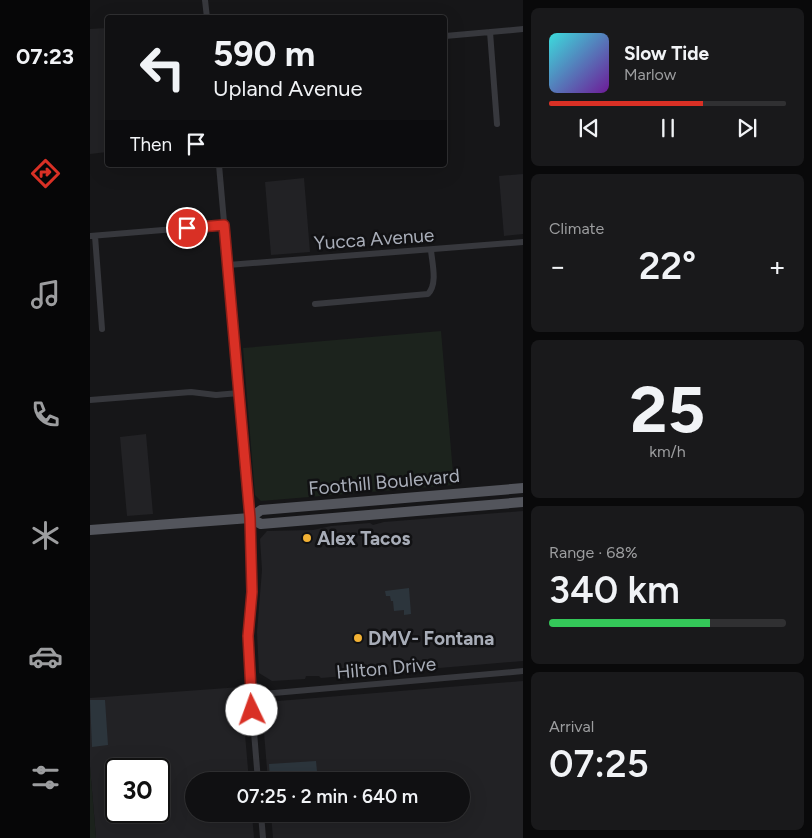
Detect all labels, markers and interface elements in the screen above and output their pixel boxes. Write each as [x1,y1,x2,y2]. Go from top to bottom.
text: 590 m [213,33,315,75]
icon: left [130,35,195,100]
text: Slow Tide [624,42,709,65]
text: 07:23 [16,43,74,70]
text: Marlow [624,65,676,84]
text: Upland Avenue [213,75,363,102]
icon: previous [575,114,603,142]
icon: pause [654,114,682,142]
icon: next [733,114,761,142]
icon: arrive [182,130,210,158]
text: Then [130,133,172,156]
icon: directions [28,156,63,191]
pin [166,207,208,249]
icon: arrive [173,214,201,242]
text: Climate [549,219,604,238]
street label: Yucca Avenue [313,223,435,255]
text: 22° [639,243,696,289]
text: − [549,249,566,283]
text: + [769,249,786,283]
icon: music [28,277,63,312]
text: 25 [630,370,705,448]
icon: phone [28,397,63,432]
text: km/h [649,442,686,461]
street label: Foothill Boulevard [307,464,461,500]
icon: climate [28,518,63,553]
place label: Alex Tacos [317,527,411,550]
marker: Alex Tacos [301,532,313,544]
text: Range · 68% [549,543,638,562]
text: 340 km [549,567,680,613]
place label: DMV- Fontana [368,627,494,650]
marker: DMV- Fontana [352,632,364,644]
icon: car [28,639,63,674]
street label: Hilton Drive [335,652,437,684]
position arrow [225,683,277,735]
text: Arrival [549,717,594,736]
text: 07:25 [549,741,649,787]
speed limit sign: 30 [105,758,170,823]
icon: filters [28,760,63,795]
text: 07:25 · 2 min · 640 m [237,785,418,808]

